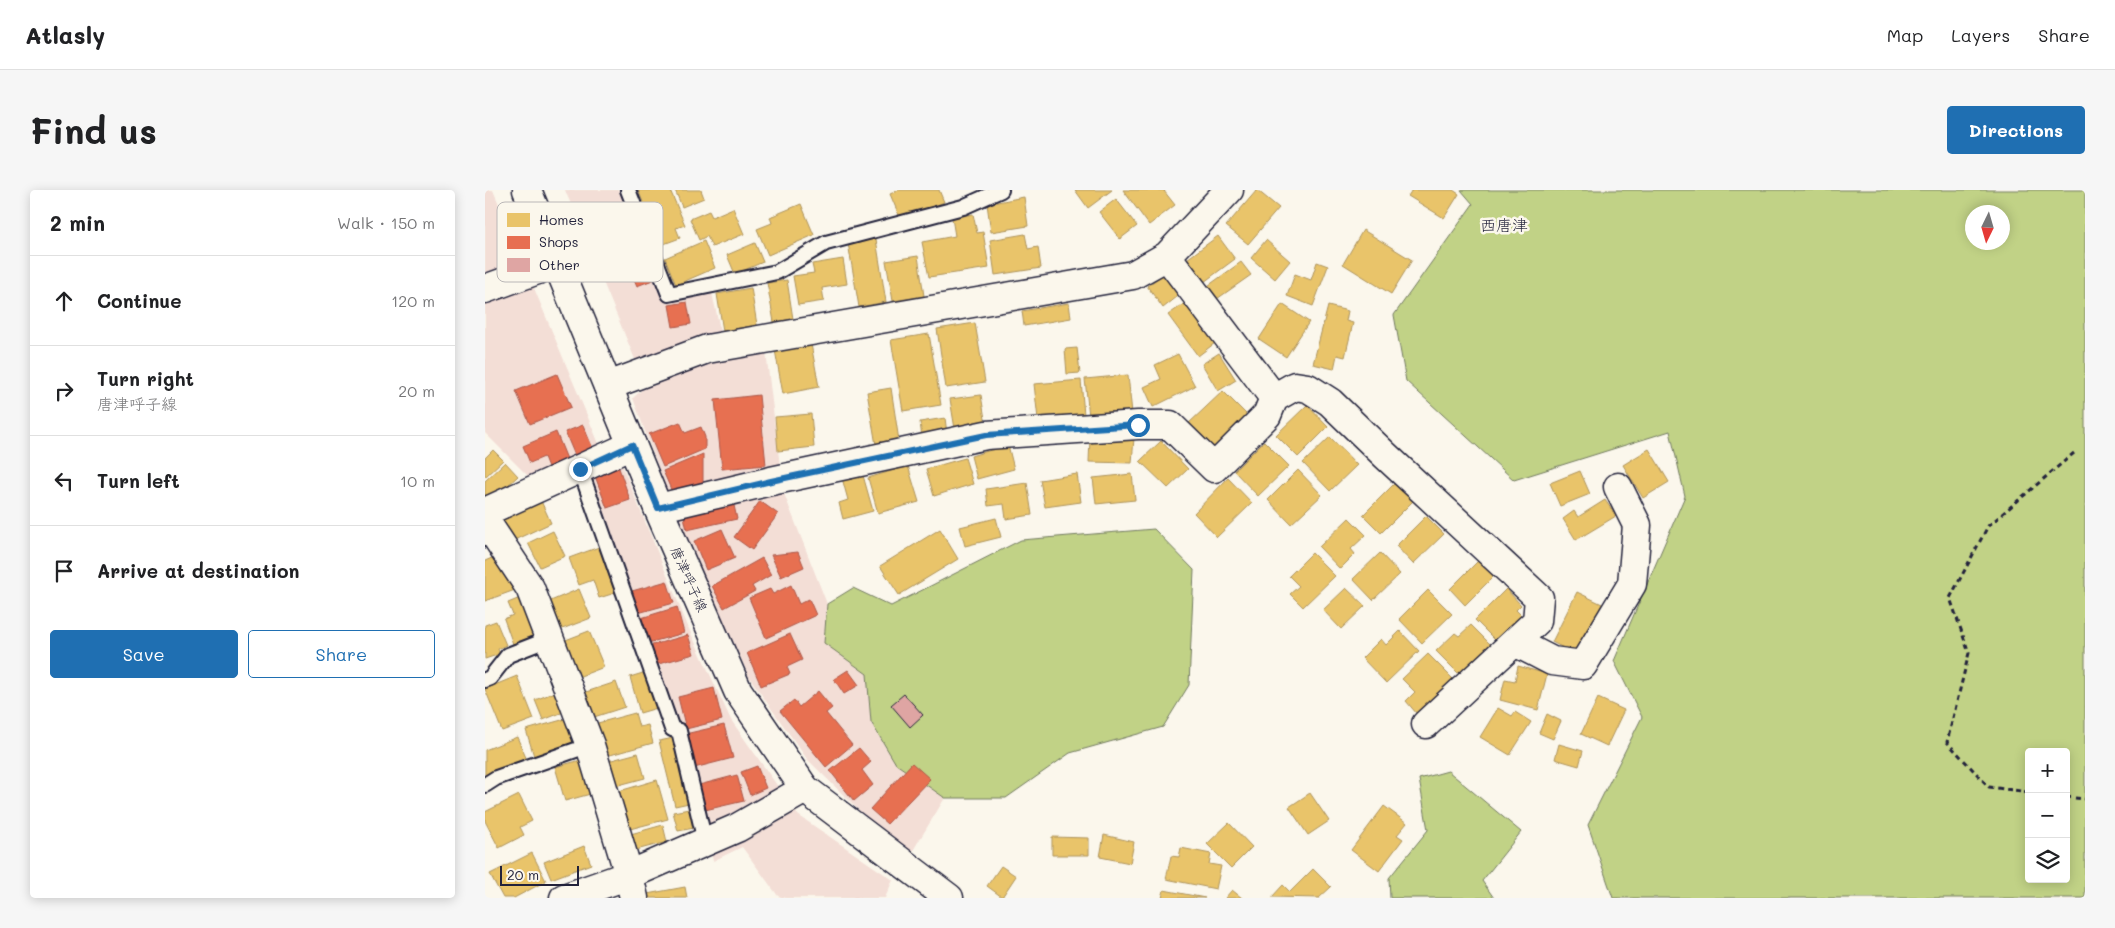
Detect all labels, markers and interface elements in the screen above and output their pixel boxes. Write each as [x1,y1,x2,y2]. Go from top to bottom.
text: Atlasly [25,19,105,50]
text: Map [1887,23,1923,47]
text: Layers [1951,23,2010,47]
text: Share [2038,23,2090,47]
button: Directions [1947,106,2085,154]
text: Find us [30,107,157,153]
legend [497,202,663,282]
north arrow [1965,205,2010,250]
text: 2 min [50,209,105,236]
text: Homes [539,210,584,229]
text: Walk · 150 m [337,212,435,233]
district label: 西唐津 [1480,214,1528,235]
text: Shops [539,232,579,251]
text: Other [539,255,580,274]
icon: ahead [50,287,78,315]
text: Continue [97,288,182,313]
text: 120 m [391,290,435,311]
text: Turn right [97,366,194,391]
icon: right [50,377,78,405]
text: 20 m [398,380,435,401]
text: 唐津呼子線 [97,393,177,414]
route start [1127,414,1150,437]
route end [569,458,592,481]
icon: left [50,467,78,495]
text: Turn left [97,468,180,493]
text: 10 m [400,470,435,491]
street label: 唐津呼子線 [667,543,712,615]
icon: arrive [50,557,78,585]
text: Arrive at destination [97,558,300,583]
button: Save [50,630,238,678]
button: Share [248,630,435,678]
map controls [2025,748,2070,883]
button: + [2025,748,2070,793]
button: − [2025,793,2070,838]
button: layers [2025,838,2070,883]
scale bar [500,863,579,886]
text: 20 m [507,865,539,884]

